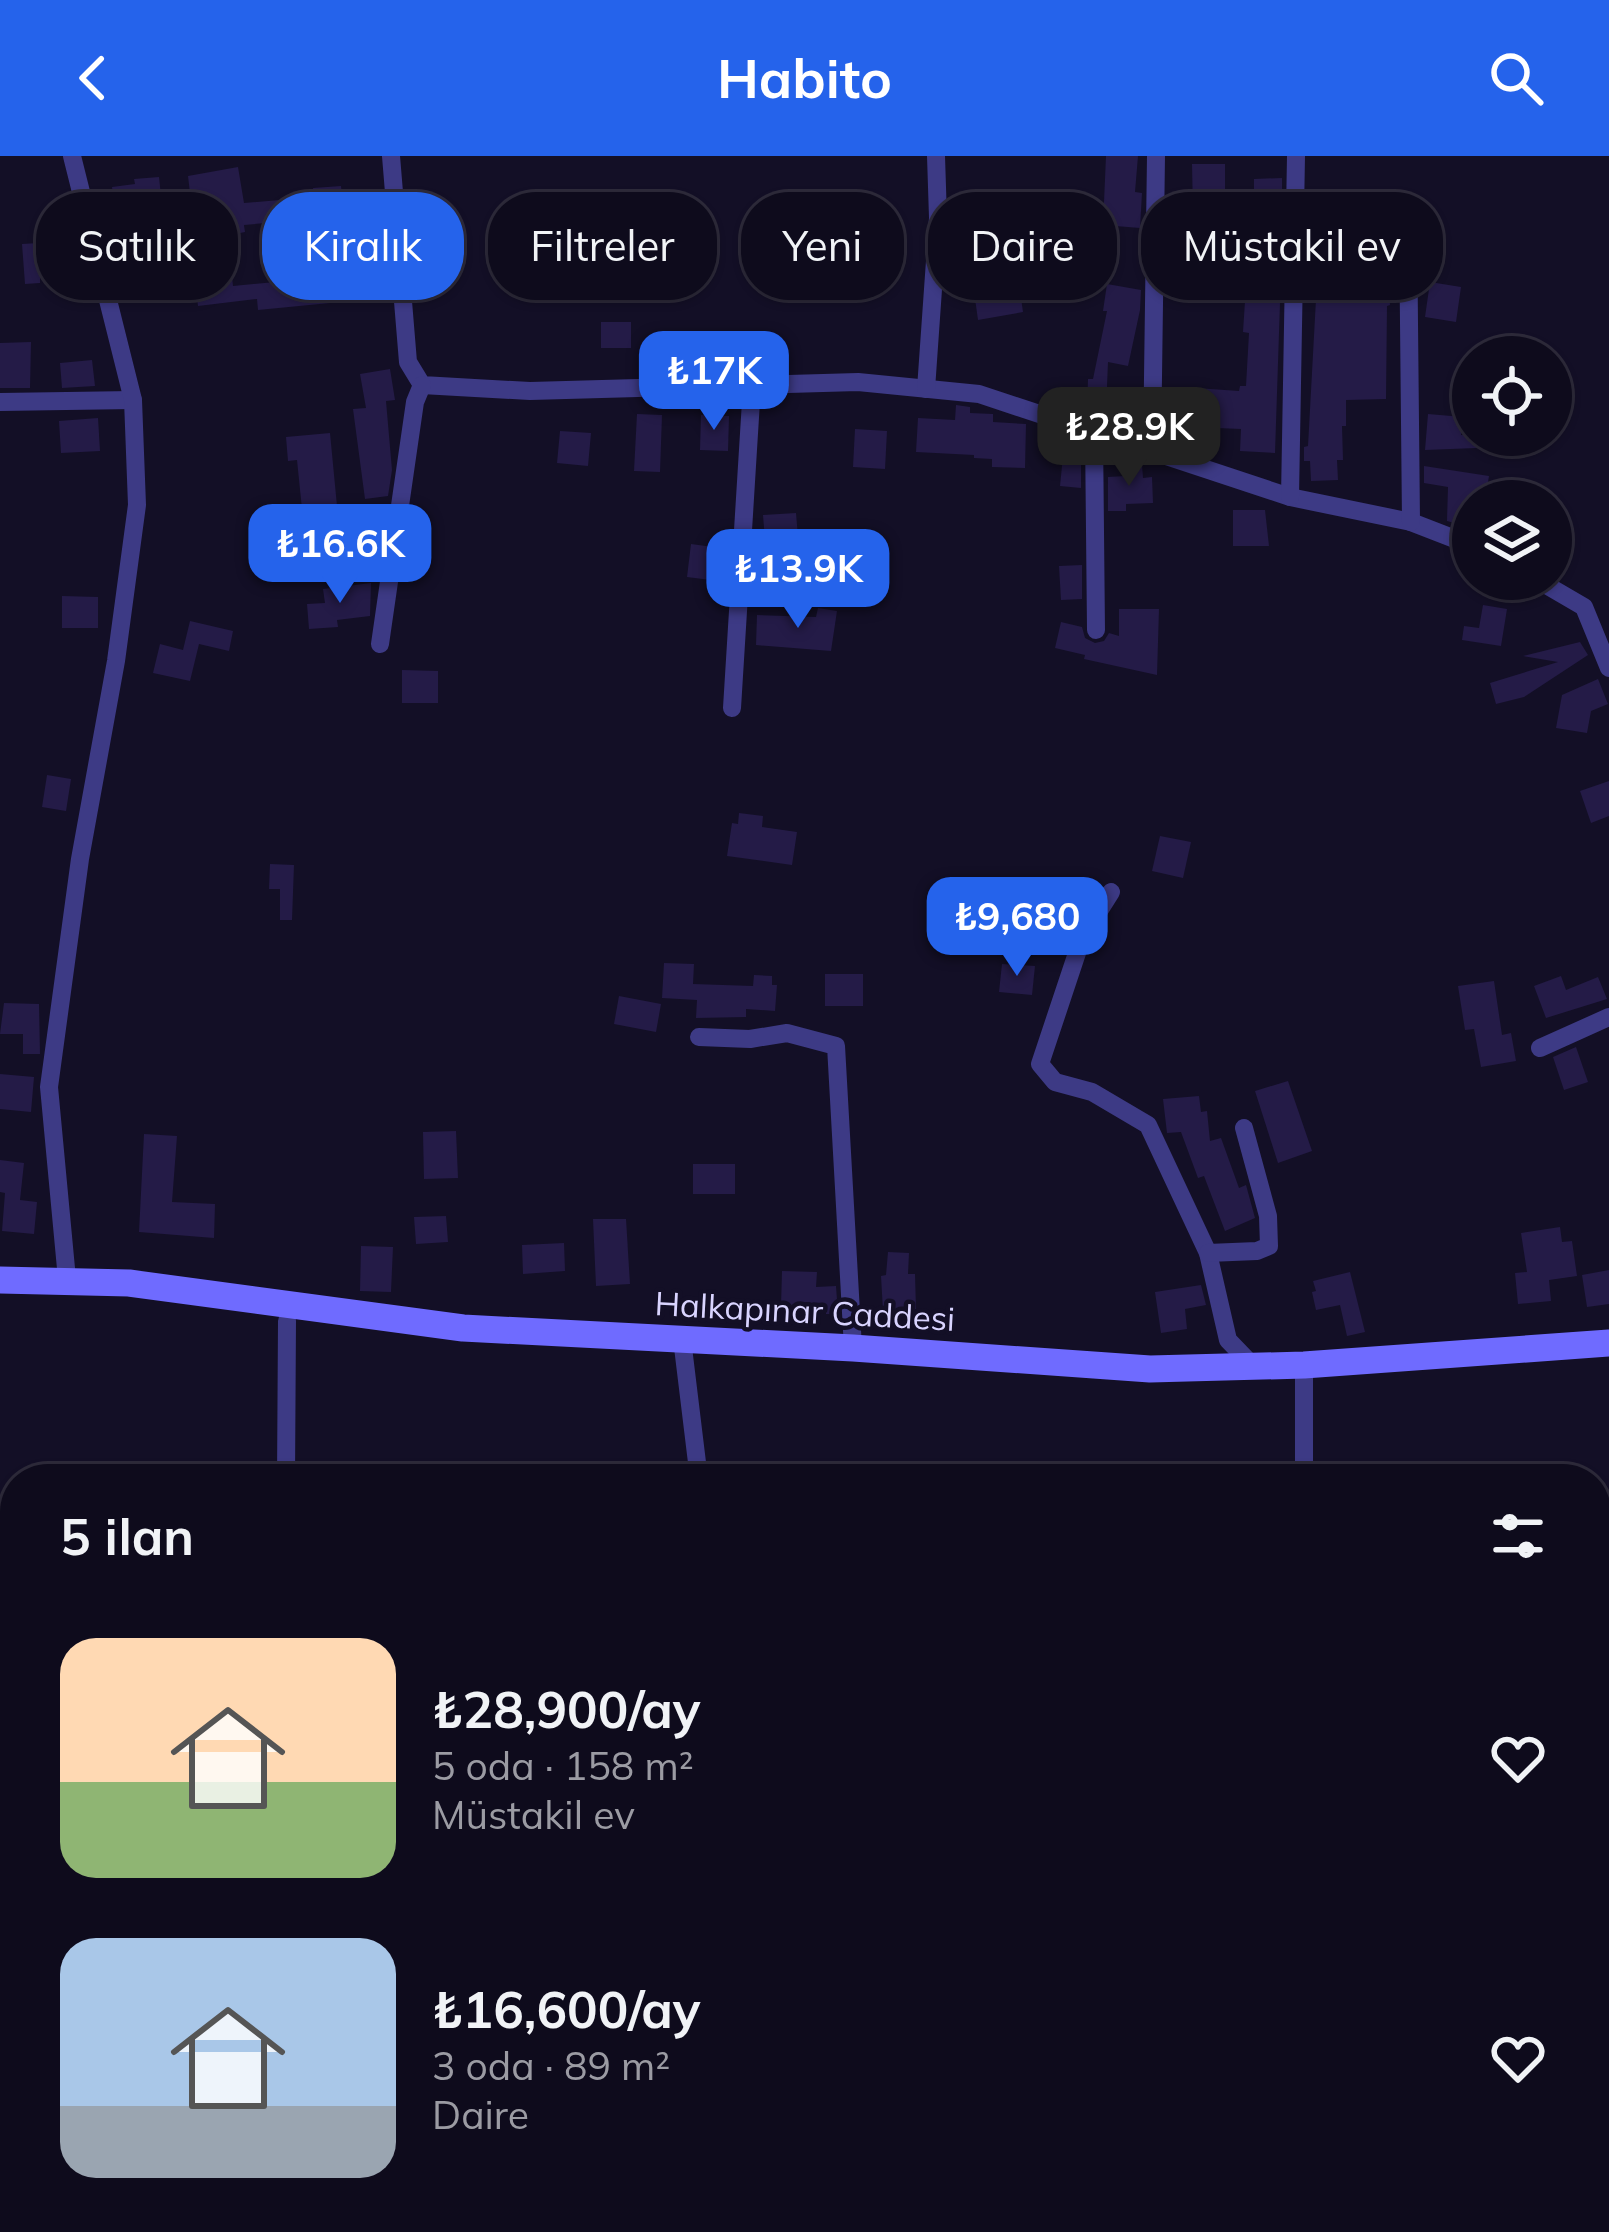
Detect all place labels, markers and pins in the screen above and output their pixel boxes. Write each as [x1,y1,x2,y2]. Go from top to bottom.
pin: ₺17K [643,331,785,433]
pin: ₺28.9K [1031,387,1227,489]
pin: ₺16.6K [242,504,438,606]
pin: ₺13.9K [700,529,896,631]
pin: ₺9,680 [919,877,1115,979]

